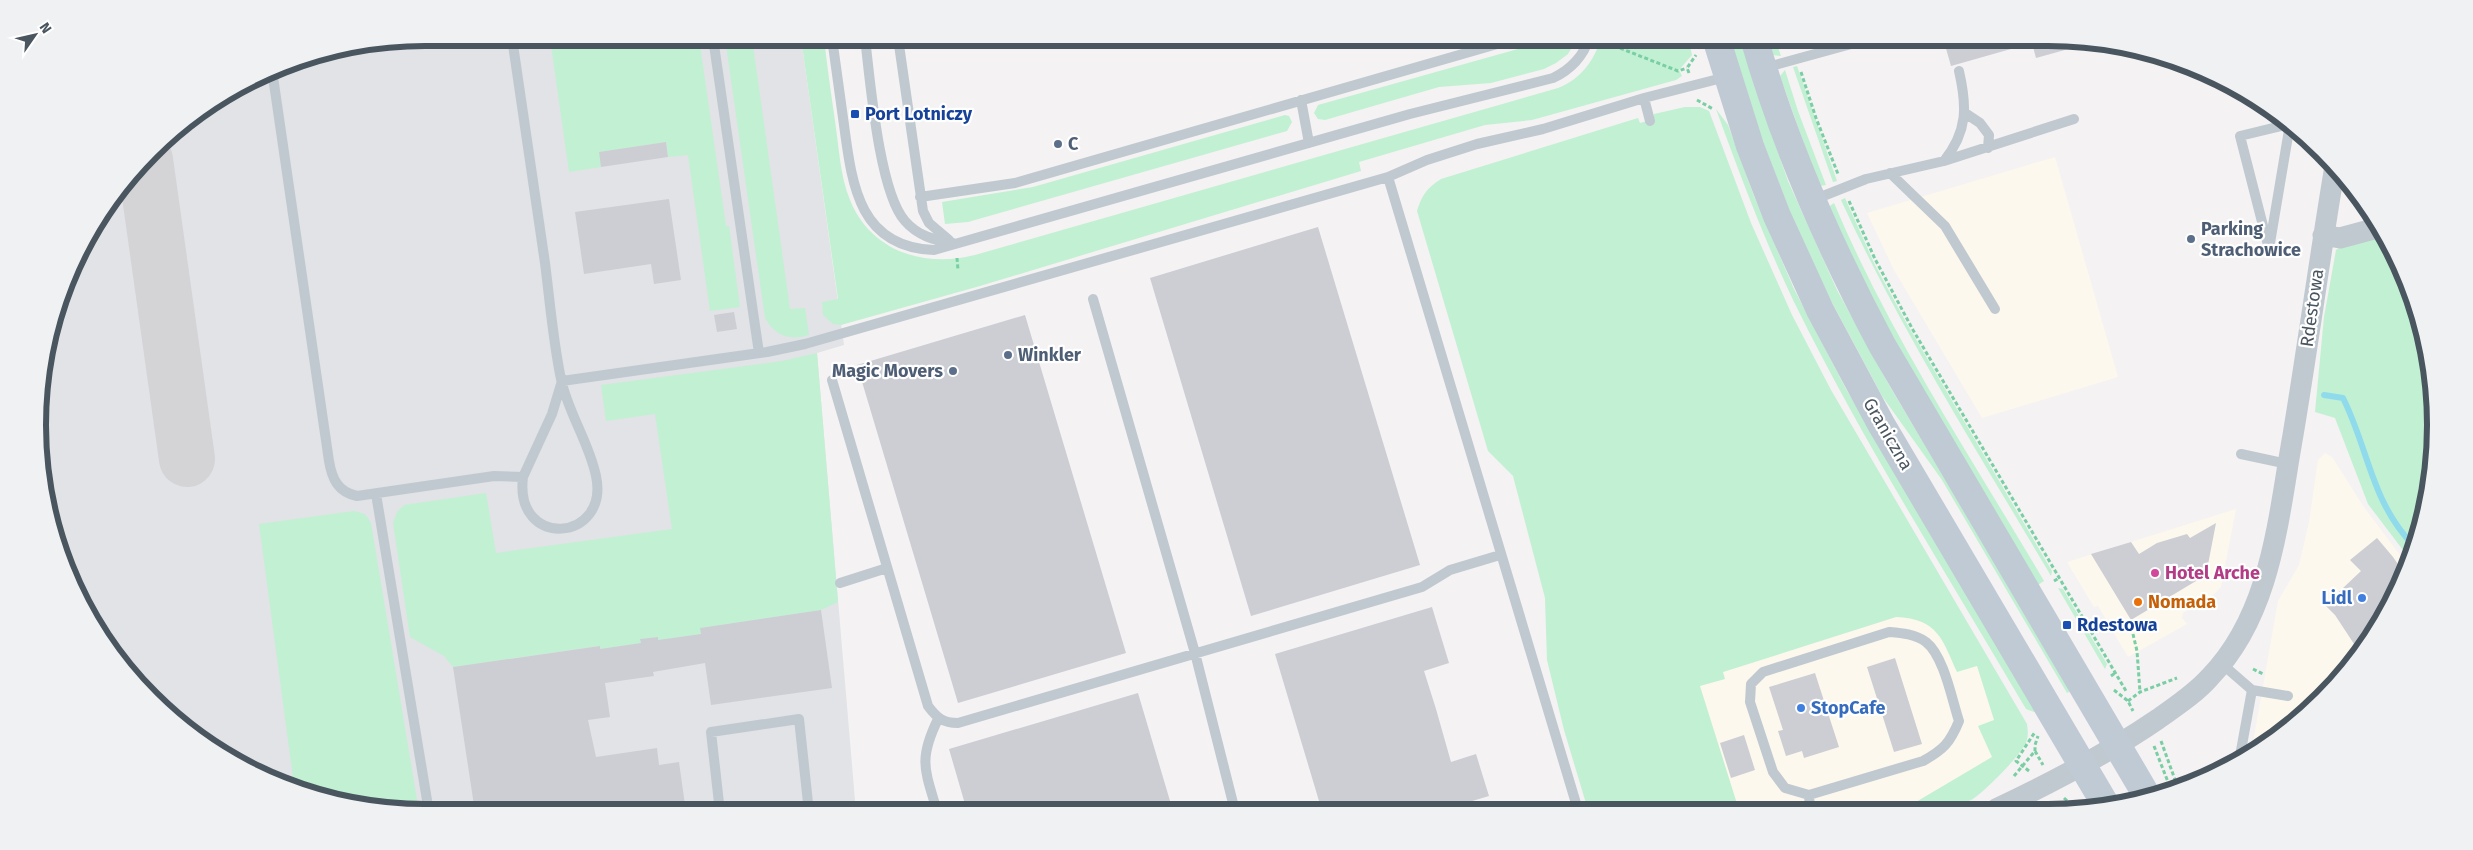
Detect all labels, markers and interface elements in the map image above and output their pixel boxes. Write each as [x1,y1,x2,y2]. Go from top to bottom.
north arrow [10,10,60,60]
text: N [36,19,55,37]
place label: Port Lotniczy [865,103,973,125]
marker: Port Lotniczy [849,108,861,120]
place label: C [1068,133,1079,155]
marker: C [1052,138,1064,150]
place label: Parking Strachowice [2201,218,2301,261]
marker: Parking Strachowice [2185,233,2197,245]
street label: Rdestowa [2296,267,2328,349]
place label: Winkler [1018,344,1082,366]
marker: Winkler [1002,349,1014,361]
place label: Magic Movers [832,360,943,382]
marker: Magic Movers [947,365,959,377]
street label: Graniczna [1858,394,1918,474]
place label: Hotel Arche [2165,562,2260,584]
marker: Hotel Arche [2149,567,2161,579]
place label: Lidl [2322,587,2353,609]
place label: Nomada [2148,591,2216,613]
marker: Lidl [2356,592,2368,604]
marker: Nomada [2132,596,2144,608]
place label: Rdestowa [2077,614,2158,636]
marker: Rdestowa [2061,619,2073,631]
place label: StopCafe [1811,697,1885,719]
marker: StopCafe [1795,702,1807,714]

